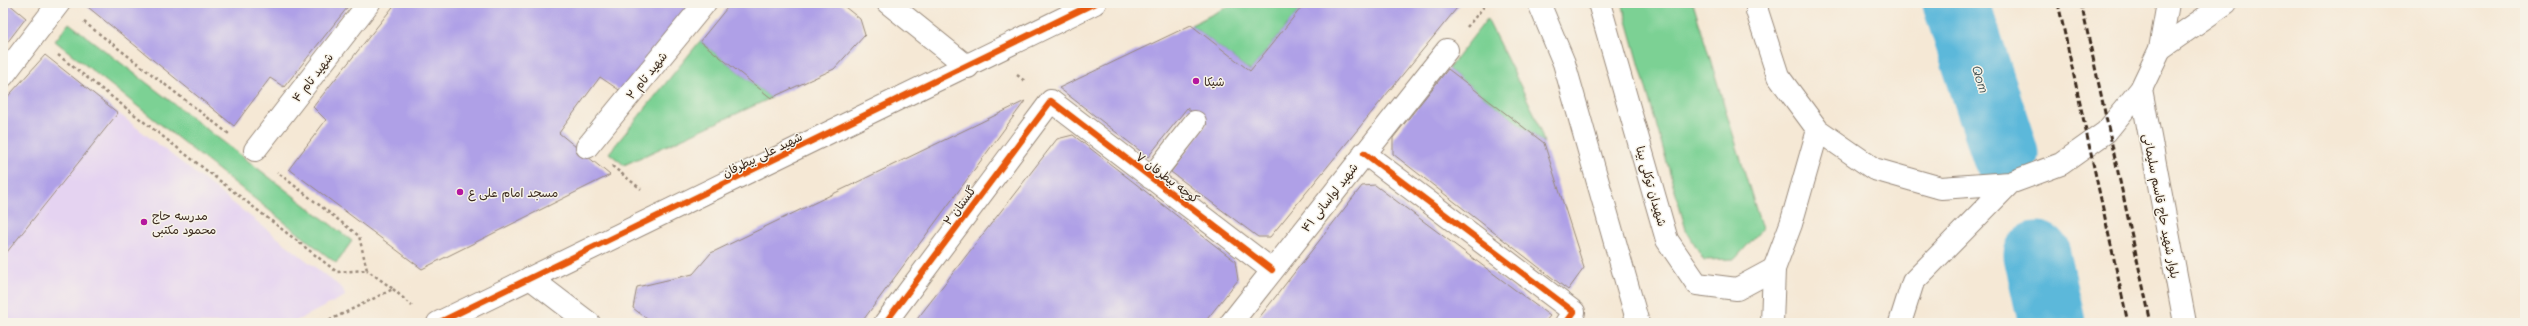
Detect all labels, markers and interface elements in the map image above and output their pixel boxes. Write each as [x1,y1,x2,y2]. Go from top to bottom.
street label: شهید تام ۲ [622,48,672,104]
street label: شهید تام ۴ [288,49,338,106]
water label: Qom [1969,63,1993,95]
place label: شیکا [1204,73,1224,89]
marker: شیکا [1191,76,1201,86]
street label: شهید علی بیطرفان [719,128,805,181]
street label: بلوار شهید حاج قاسم سلیمانی [2138,132,2184,280]
street label: شهیدان توکلی بینا [1632,144,1671,228]
street label: کوچه بیطرفان ۷ [1132,148,1203,207]
street label: شهید لواسانی ۴۱ [1297,159,1362,235]
street label: گلستان ۲ [939,182,979,228]
place label: مسجد امام علی ع [468,184,558,202]
marker: مسجد امام علی ع [455,187,465,197]
place label: مدرسه حاج محمود مکتبی [152,207,216,238]
marker: مدرسه حاج محمود مکتبی [139,217,149,227]

